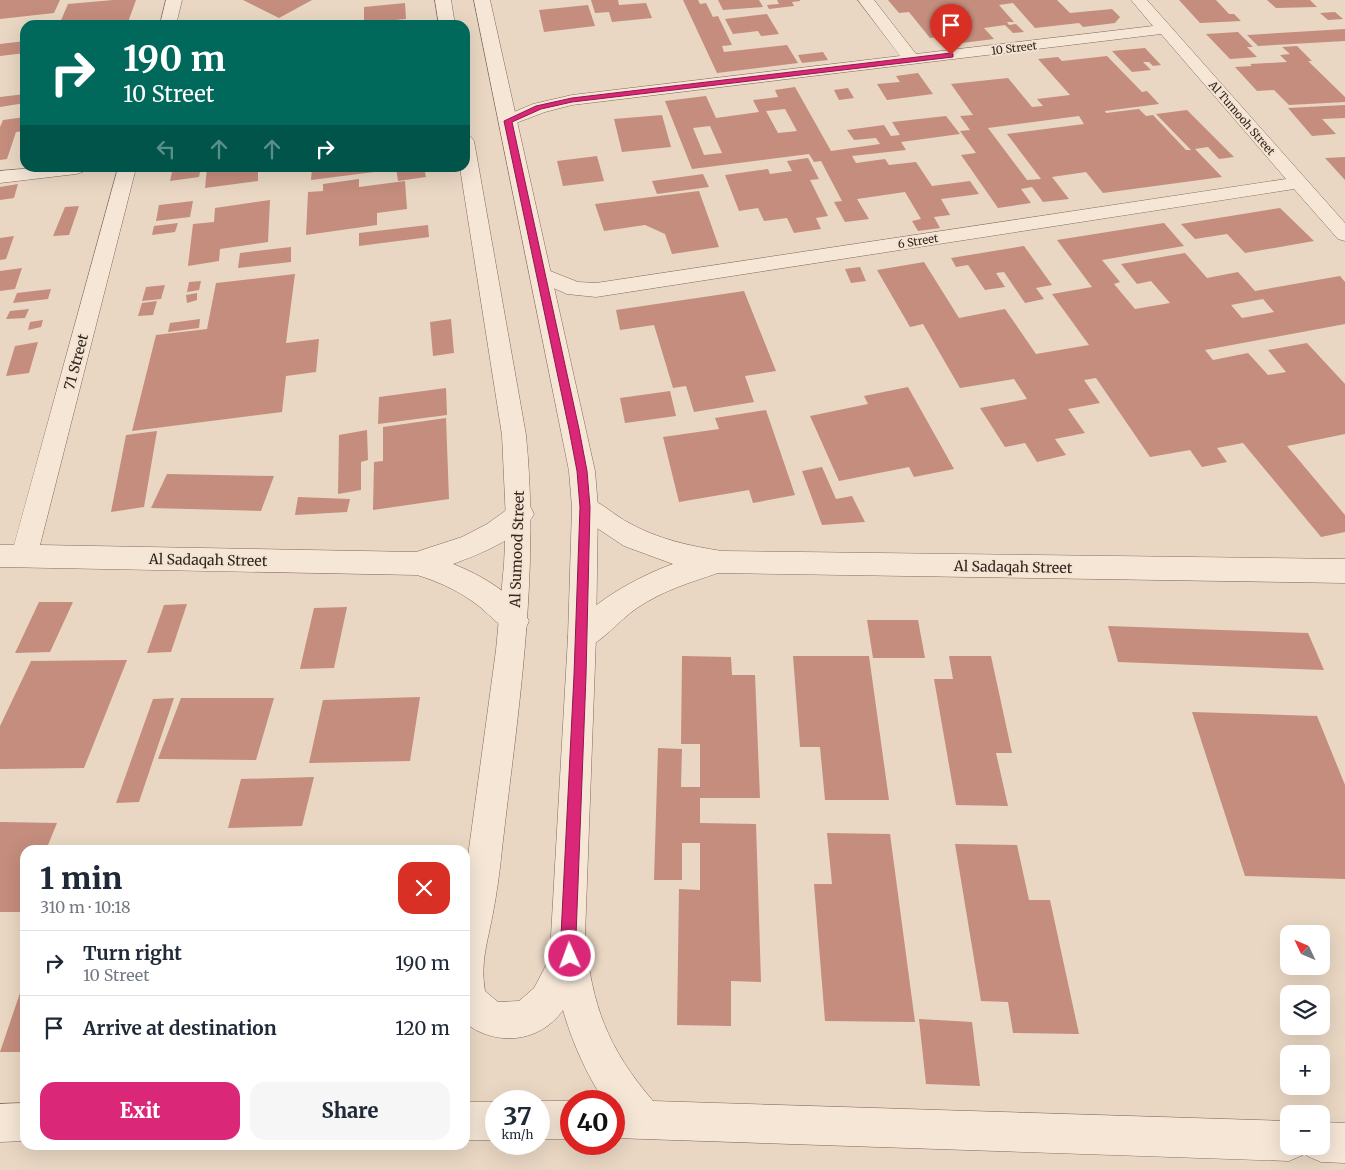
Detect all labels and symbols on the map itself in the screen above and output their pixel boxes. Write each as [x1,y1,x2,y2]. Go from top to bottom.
pin [930,4,972,55]
street label: 10 Street [990,38,1038,58]
street label: Al Tumooh Street [1205,77,1278,158]
street label: 6 Street [897,231,940,251]
street label: 71 Street [60,331,92,392]
street label: Al Sumood Street [506,490,528,609]
street label: Al Sadaqah Street [148,550,268,570]
street label: Al Sadaqah Street [953,557,1073,577]
north arrow [1280,925,1330,975]
position arrow [543,929,595,981]
speed limit sign: 40 [560,1090,625,1155]

